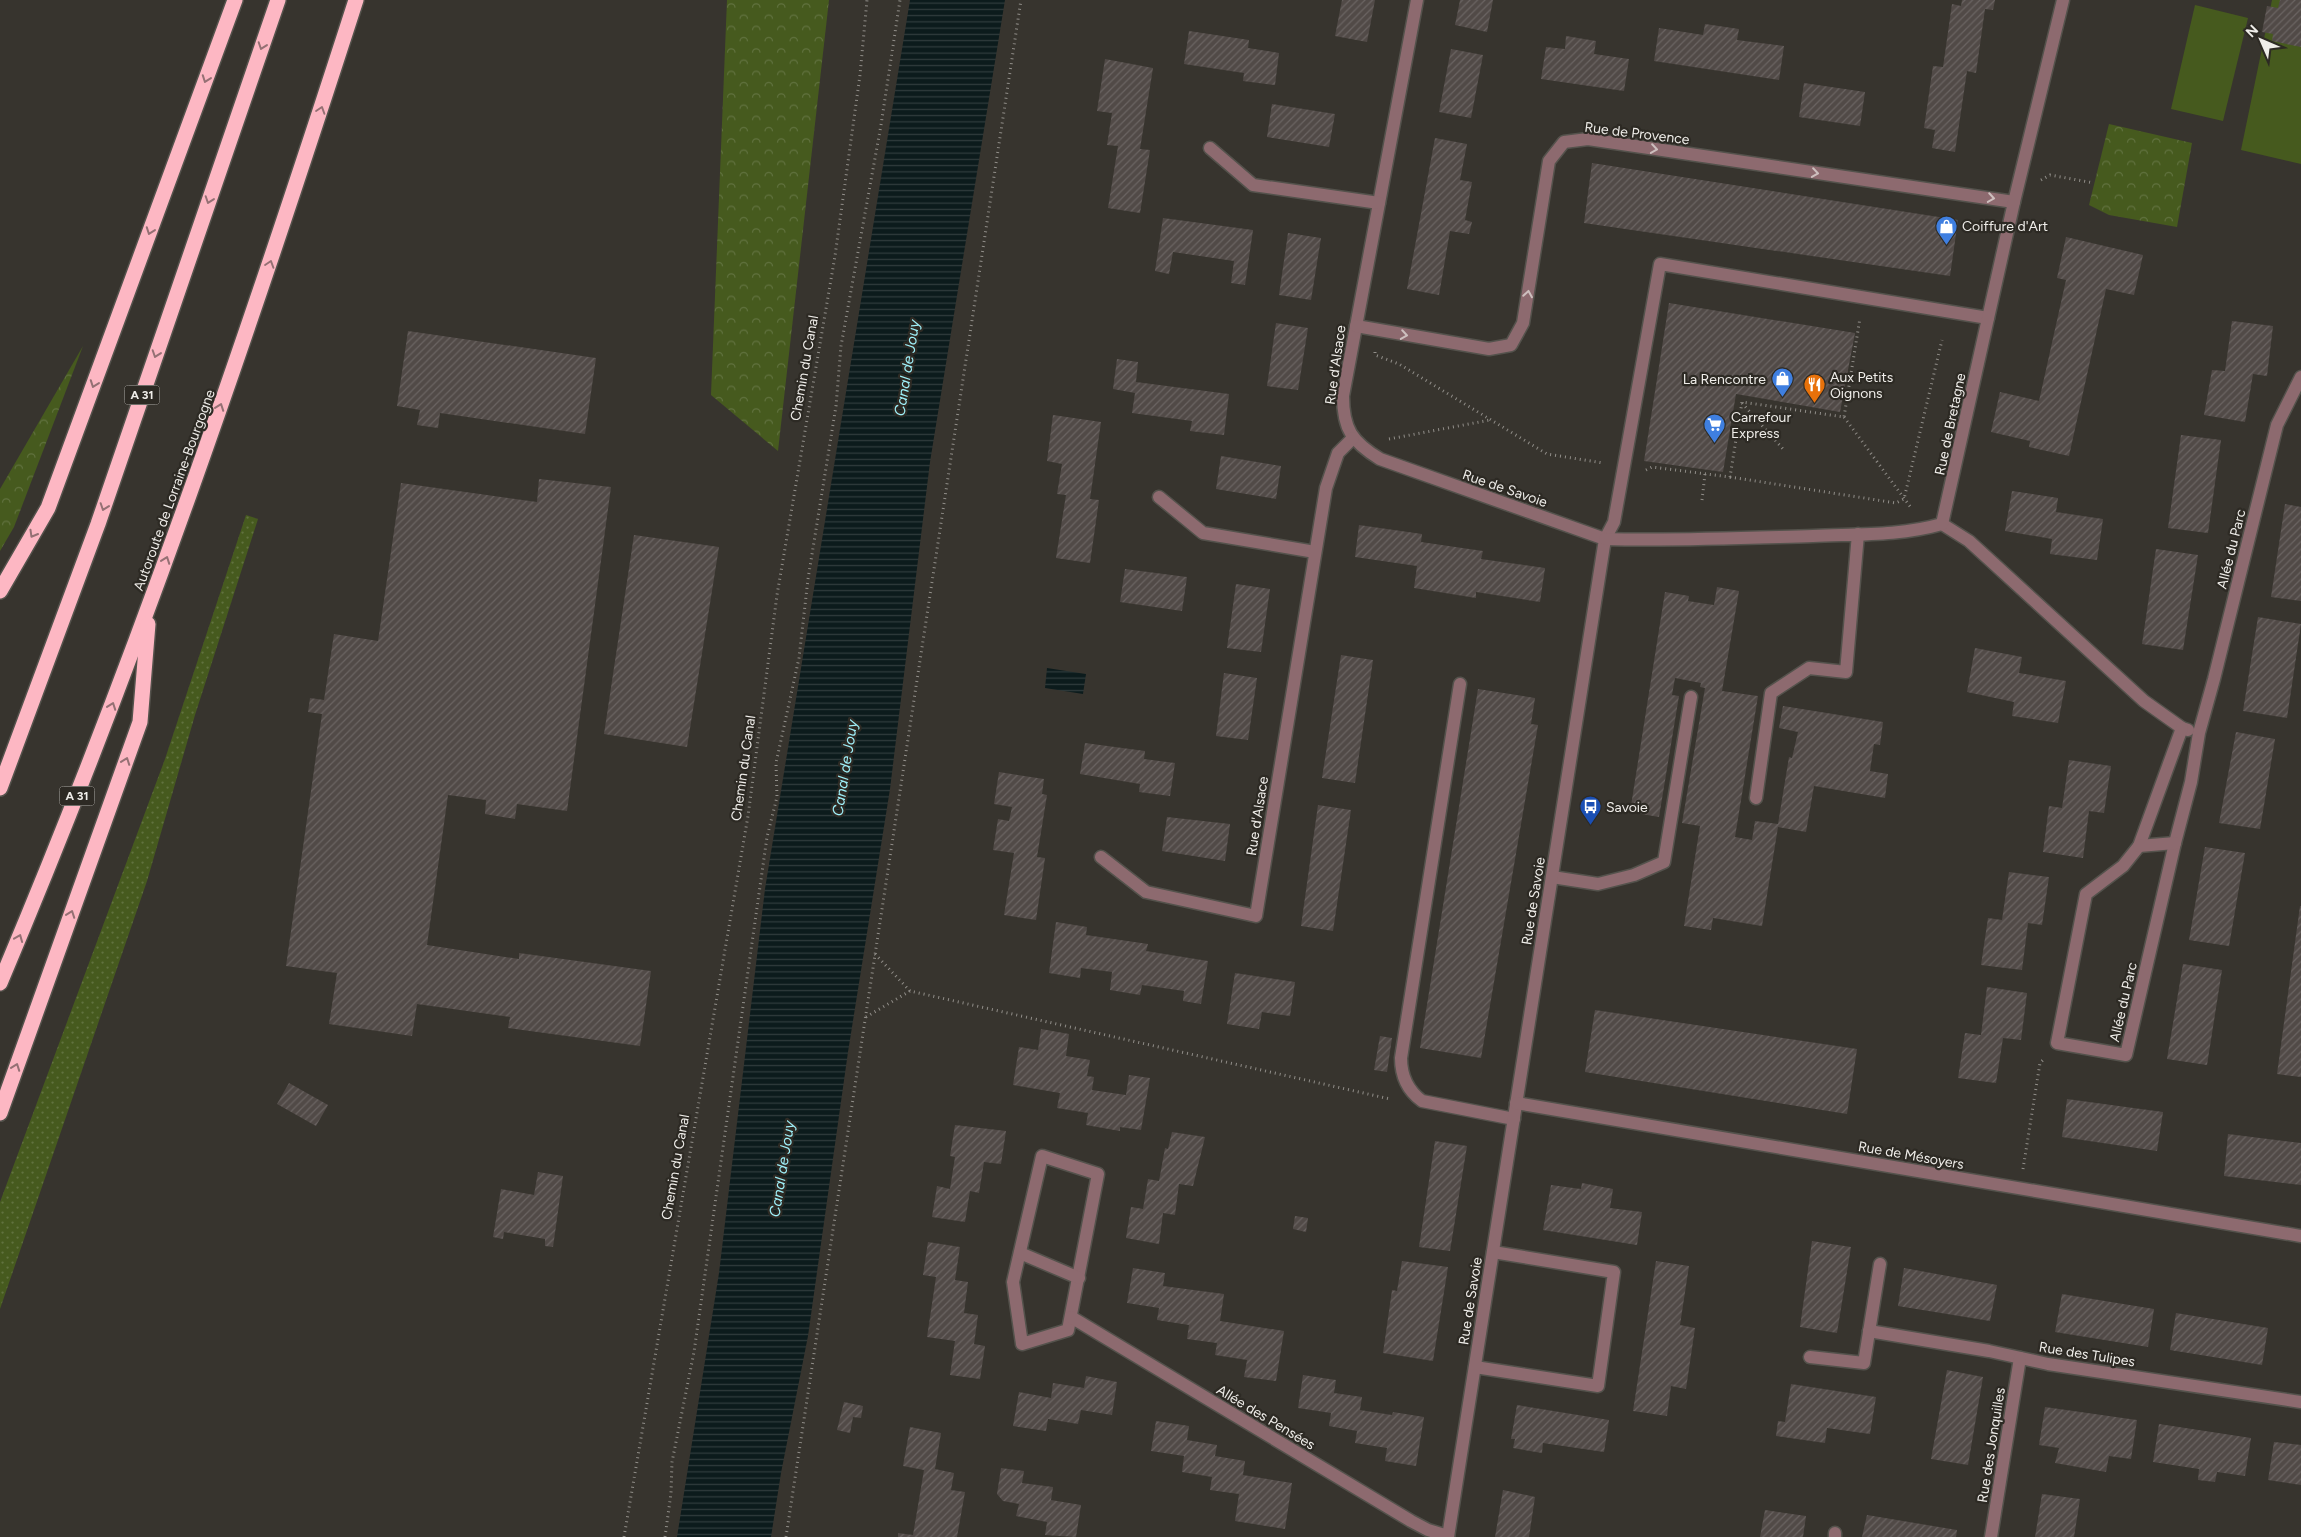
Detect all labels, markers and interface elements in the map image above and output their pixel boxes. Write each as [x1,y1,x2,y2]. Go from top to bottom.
north arrow [2236,15,2286,65]
text: N [2242,21,2262,41]
one-way arrow [258,41,268,50]
one-way arrow [202,74,212,82]
one-way arrow [315,106,325,114]
street label: Rue de Provence [1584,119,1691,148]
one-way arrow [1650,143,1658,154]
one-way arrow [1810,167,1819,177]
one-way arrow [1987,193,1996,203]
one-way arrow [205,195,215,204]
shop icon: Coiffure d'Art [1934,214,1958,245]
place label: Coiffure d'Art [1962,218,2048,235]
one-way arrow [146,226,156,235]
one-way arrow [264,260,274,269]
one-way arrow [1522,290,1532,299]
street label: Chemin du Canal [787,314,822,422]
water label: Canal de Jouy [891,317,924,417]
street label: Rue d'Alsace [1322,324,1350,406]
one-way arrow [1399,330,1408,340]
one-way arrow [152,349,162,357]
shop icon: La Rencontre [1770,367,1794,398]
place label: Aux Petits Oignons [1830,369,1893,402]
place label: La Rencontre [1683,371,1766,388]
street label: Rue de Bretagne [1931,371,1970,477]
restaurant icon: Aux Petits Oignons [1802,373,1826,404]
one-way arrow [90,379,100,387]
road number: A 31 [124,386,160,404]
street label: Autoroute de Lorraine-Bourgogne [130,387,219,593]
one-way arrow [214,403,224,412]
place label: Carrefour Express [1731,409,1791,442]
supermarket icon: Carrefour Express [1703,413,1727,444]
street label: Rue de Savoie [1460,466,1550,511]
one-way arrow [99,502,109,511]
street label: Allée du Parc [2213,507,2250,591]
one-way arrow [29,528,39,537]
one-way arrow [160,557,170,565]
one-way arrow [106,702,116,711]
street label: Chemin du Canal [728,714,759,822]
water label: Canal de Jouy [829,717,862,817]
one-way arrow [120,758,130,766]
street label: Rue d'Alsace [1243,775,1272,857]
road number: A 31 [60,786,94,806]
bus stop icon: Savoie [1578,795,1602,826]
place label: Savoie [1606,799,1648,816]
street label: Rue de Savoie [1518,856,1549,946]
one-way arrow [65,911,75,919]
one-way arrow [12,934,23,943]
street label: Allée du Parc [2106,960,2141,1044]
one-way arrow [10,1064,20,1072]
street label: Chemin du Canal [658,1113,693,1221]
water label: Canal de Jouy [766,1118,799,1218]
street label: Rue de Mésoyers [1857,1138,1965,1173]
street label: Rue de Savoie [1455,1256,1486,1346]
street label: Rue des Tulipes [2038,1338,2136,1370]
street label: Allée des Pensées [1213,1381,1318,1454]
street label: Rue des Jonquilles [1974,1386,2009,1504]

